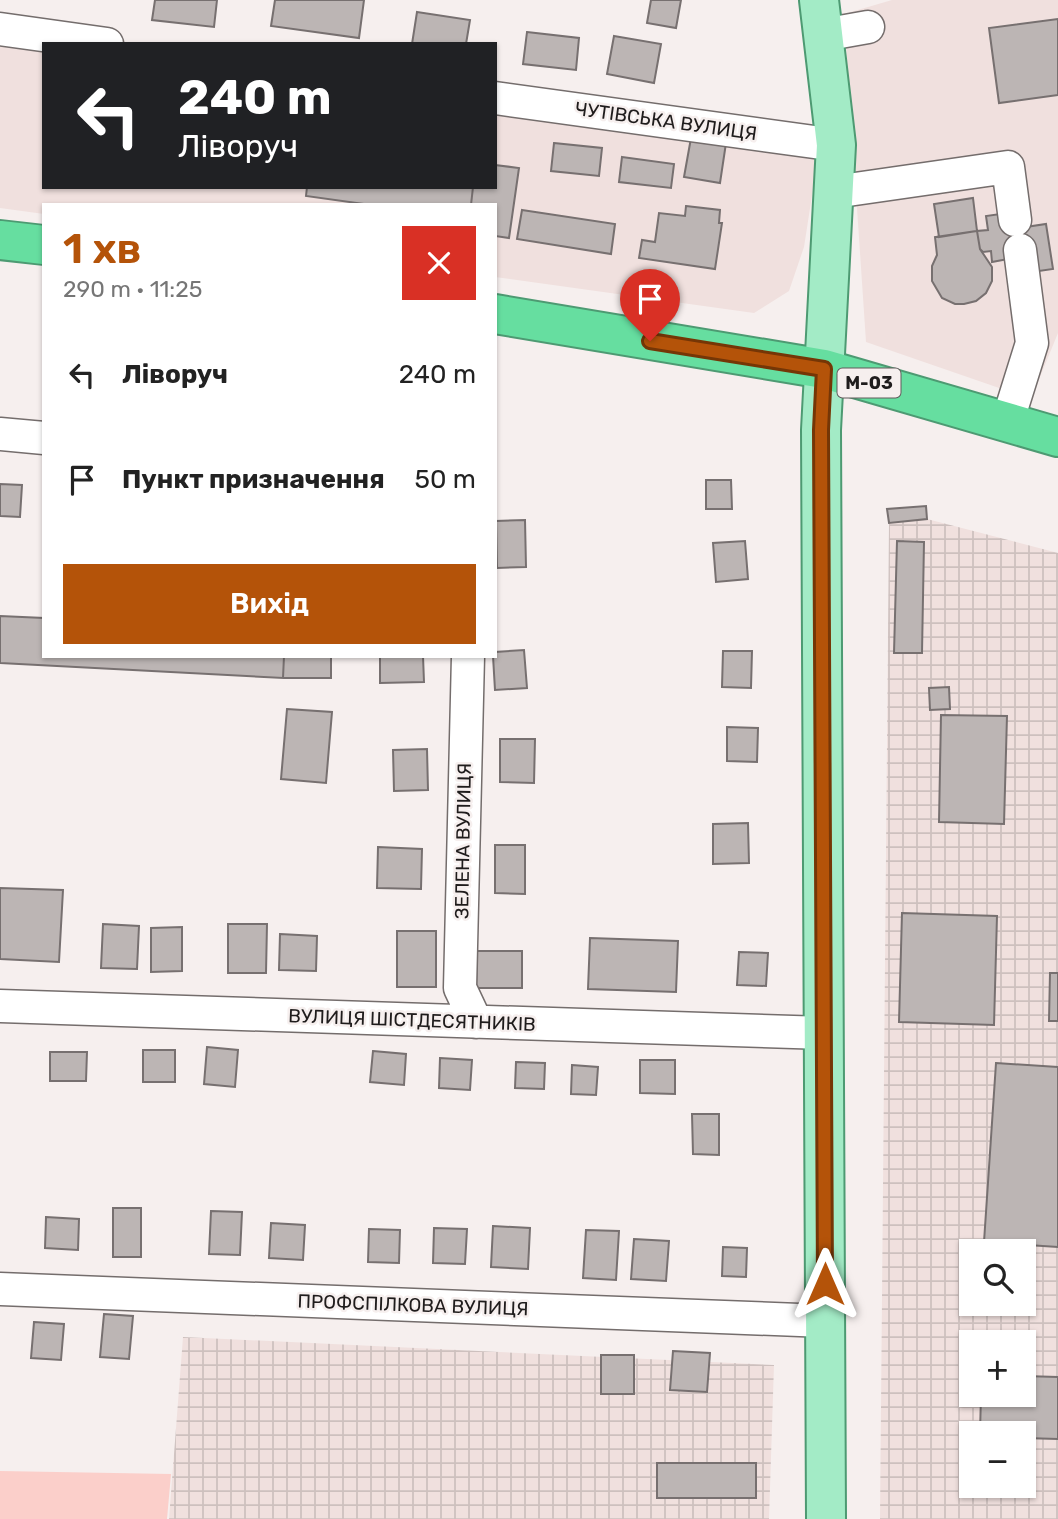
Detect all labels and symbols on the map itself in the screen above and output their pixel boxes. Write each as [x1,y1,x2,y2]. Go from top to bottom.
street label: ЧУТІВСЬКА ВУЛИЦЯ [574,97,758,145]
pin [620,269,680,341]
road number: М-03 [838,368,900,398]
street label: ЗЕЛЕНА ВУЛИЦЯ [450,763,476,919]
street label: ВУЛИЦЯ ШІСТДЕСЯТНИКІВ [288,1004,536,1036]
position arrow [788,1247,862,1321]
street label: ПРОФСПІЛКОВА ВУЛИЦЯ [297,1289,529,1321]

